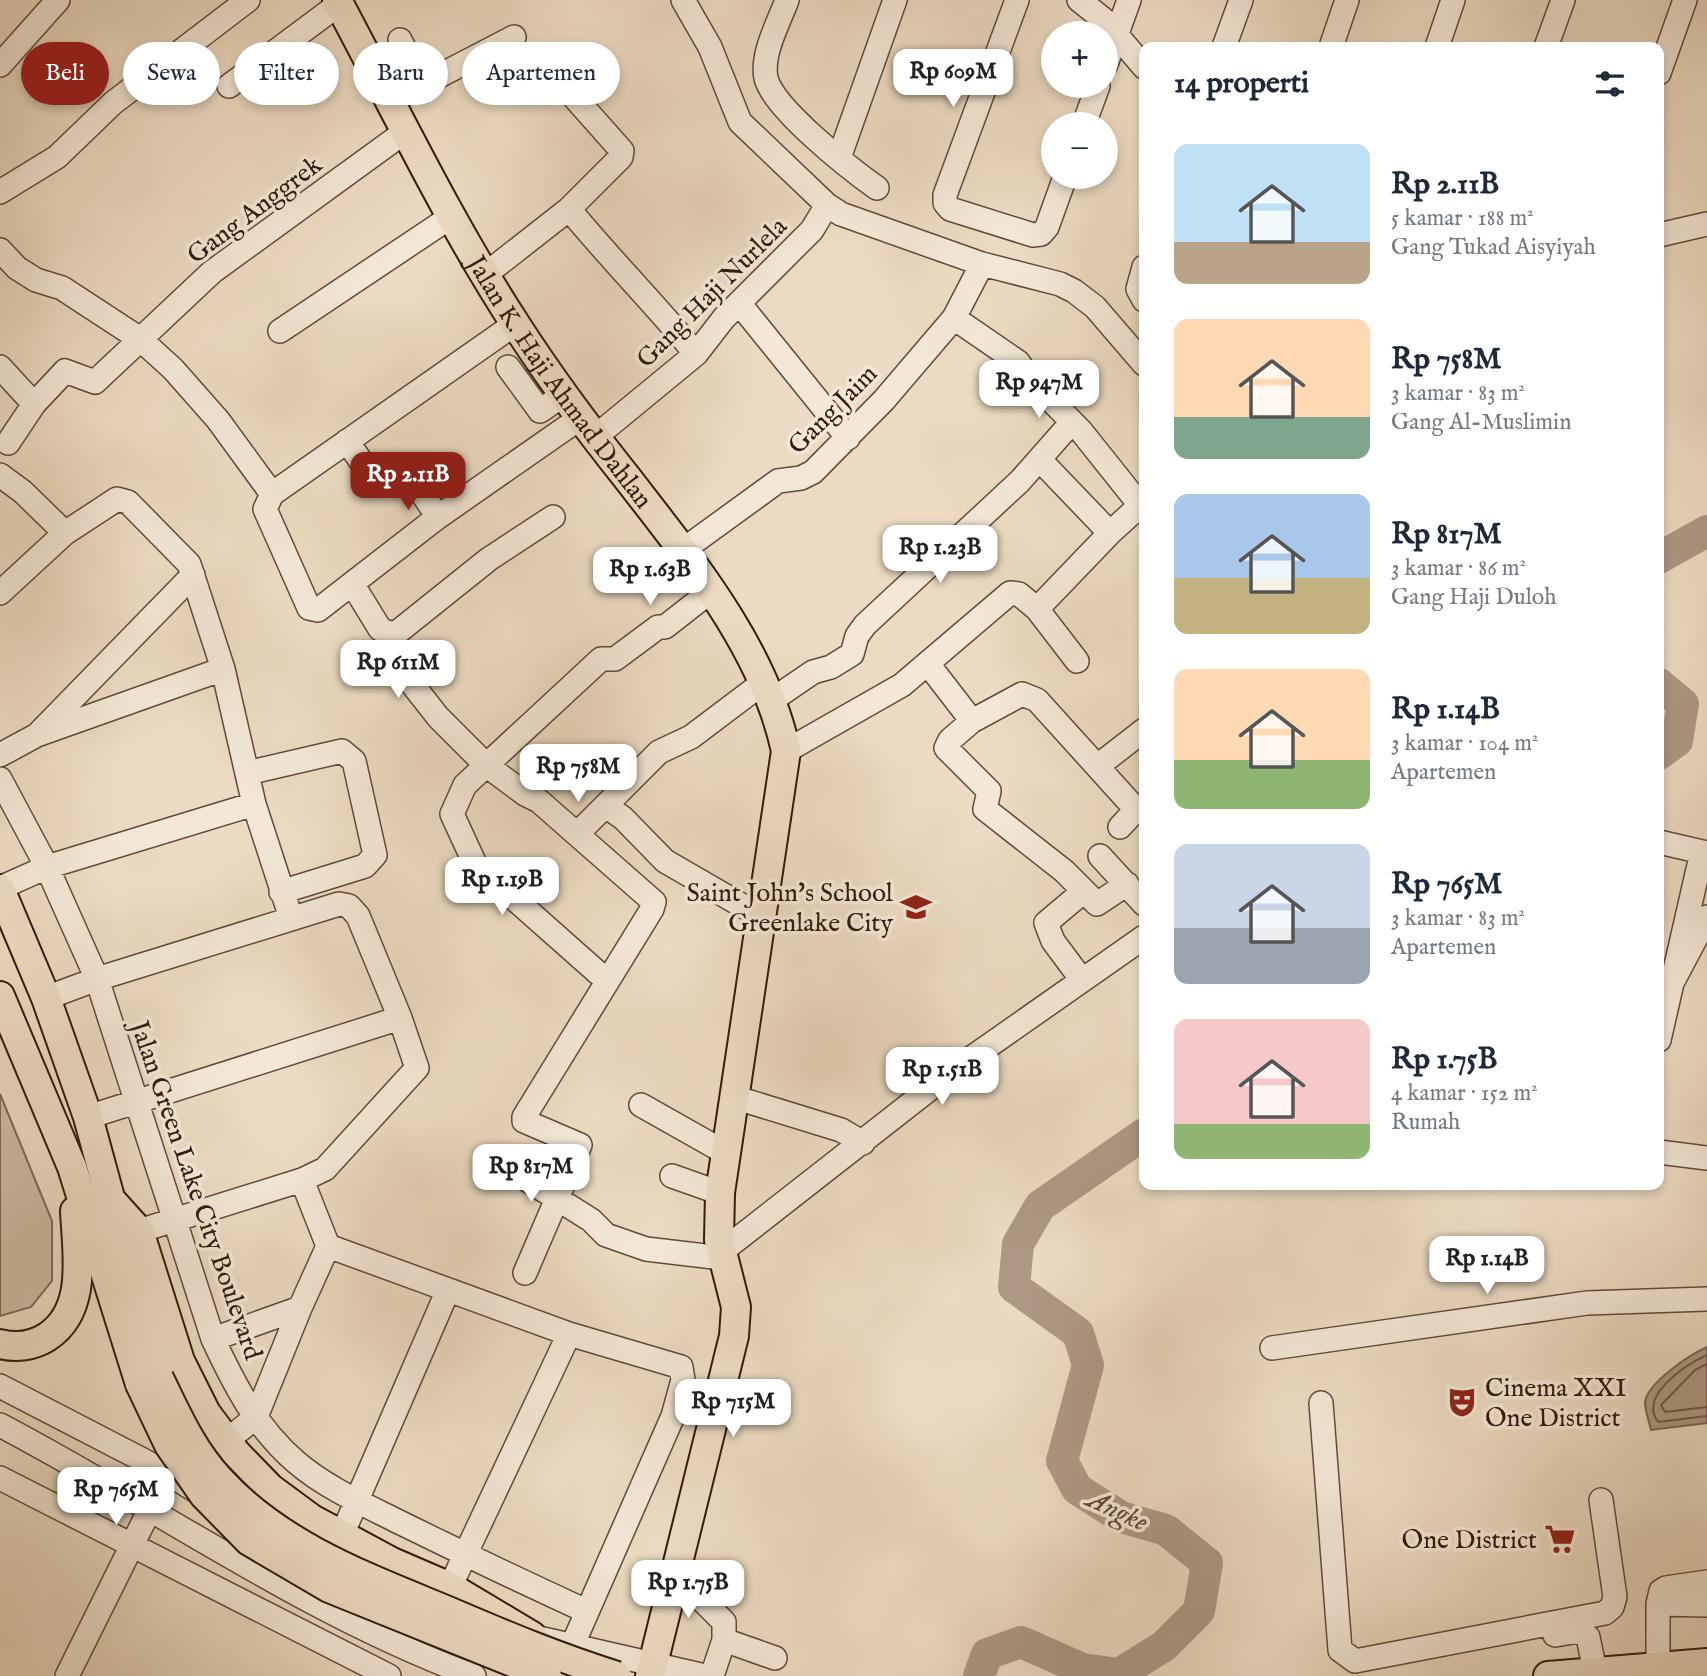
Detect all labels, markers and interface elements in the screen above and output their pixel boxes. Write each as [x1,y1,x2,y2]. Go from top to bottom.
map controls [1041,21,1118,189]
button: + [1041,21,1118,98]
chip: Beli [21,42,109,105]
chip: Sewa [123,42,220,105]
chip: Filter [234,42,339,105]
chip: Baru [353,42,448,105]
chip: Apartemen [462,42,620,105]
pin: Rp 609M [888,50,1018,109]
text: Rp 609M [909,57,997,86]
text: 14 properti [1174,65,1309,103]
icon: filters [1591,65,1629,103]
button: − [1041,112,1118,189]
street label: Gang Anggrek [181,148,330,272]
text: Rp 2.11B [1391,166,1499,204]
icon: home [1230,172,1314,256]
text: 5 kamar · 188 m² [1391,204,1534,233]
street label: Gang Haji Nurlela [630,210,795,375]
text: Gang Tukad Aisyiyah [1391,233,1596,262]
street label: Jalan K. Haji Ahmad Dahlan [457,247,660,516]
text: Rp 758M [1391,341,1501,379]
icon: home [1230,347,1314,431]
street label: Gang Jaim [781,358,885,462]
pin: Rp 947M [974,360,1104,420]
text: Rp 947M [995,368,1083,397]
text: 3 kamar · 83 m² [1391,379,1525,408]
text: Gang Al-Muslimin [1391,408,1572,437]
pin: Rp 2.11B [336,452,480,512]
text: Rp 2.11B [367,460,449,489]
text: Rp 817M [1391,516,1502,554]
icon: home [1230,522,1314,606]
pin: Rp 1.23B [868,526,1012,585]
text: Rp 1.23B [899,533,981,562]
pin: Rp 1.63B [578,548,722,607]
text: 3 kamar · 86 m² [1391,554,1526,583]
text: Rp 1.63B [609,555,691,584]
text: Gang Haji Duloh [1391,583,1556,612]
pin: Rp 611M [333,640,463,700]
text: Rp 611M [356,648,440,677]
text: Rp 1.14B [1391,691,1500,729]
icon: home [1230,697,1314,781]
text: 3 kamar · 104 m² [1391,729,1538,758]
pin: Rp 758M [513,744,643,804]
text: Rp 758M [536,752,620,781]
text: Apartemen [1391,758,1496,787]
pin: Rp 1.19B [430,858,574,917]
text: Rp 1.19B [461,865,543,894]
text: Rp 765M [1391,866,1502,904]
icon: home [1230,872,1314,956]
place label: Saint John's School Greenlake City [687,877,894,940]
school or university icon: Saint John's School Greenlake City [899,890,933,924]
text: 3 kamar · 83 m² [1391,904,1525,933]
text: Apartemen [1391,933,1496,962]
street label: Jalan Green Lake City Boulevard [121,1014,269,1364]
text: Rp 1.75B [1391,1041,1497,1079]
icon: home [1230,1047,1314,1131]
pin: Rp 1.51B [870,1048,1014,1107]
text: Rp 1.51B [902,1055,982,1084]
text: 4 kamar · 152 m² [1391,1079,1538,1108]
text: Rumah [1391,1108,1460,1137]
pin: Rp 817M [466,1144,596,1204]
text: Rp 817M [489,1152,573,1181]
pin: Rp 1.14B [1415,1236,1559,1296]
text: Rp 1.14B [1445,1244,1529,1273]
place label: Cinema XXI One District [1485,1372,1626,1435]
pin: Rp 715M [668,1380,798,1439]
theatre icon: Cinema XXI One District [1445,1385,1479,1419]
text: Rp 715M [691,1387,775,1416]
pin: Rp 765M [51,1468,181,1527]
text: Rp 765M [73,1475,159,1504]
water label: Angke [1078,1481,1154,1541]
supermarket icon: One District [1543,1522,1577,1556]
place label: One District [1402,1524,1537,1557]
pin: Rp 1.75B [616,1560,760,1620]
text: Rp 1.75B [647,1568,729,1597]

